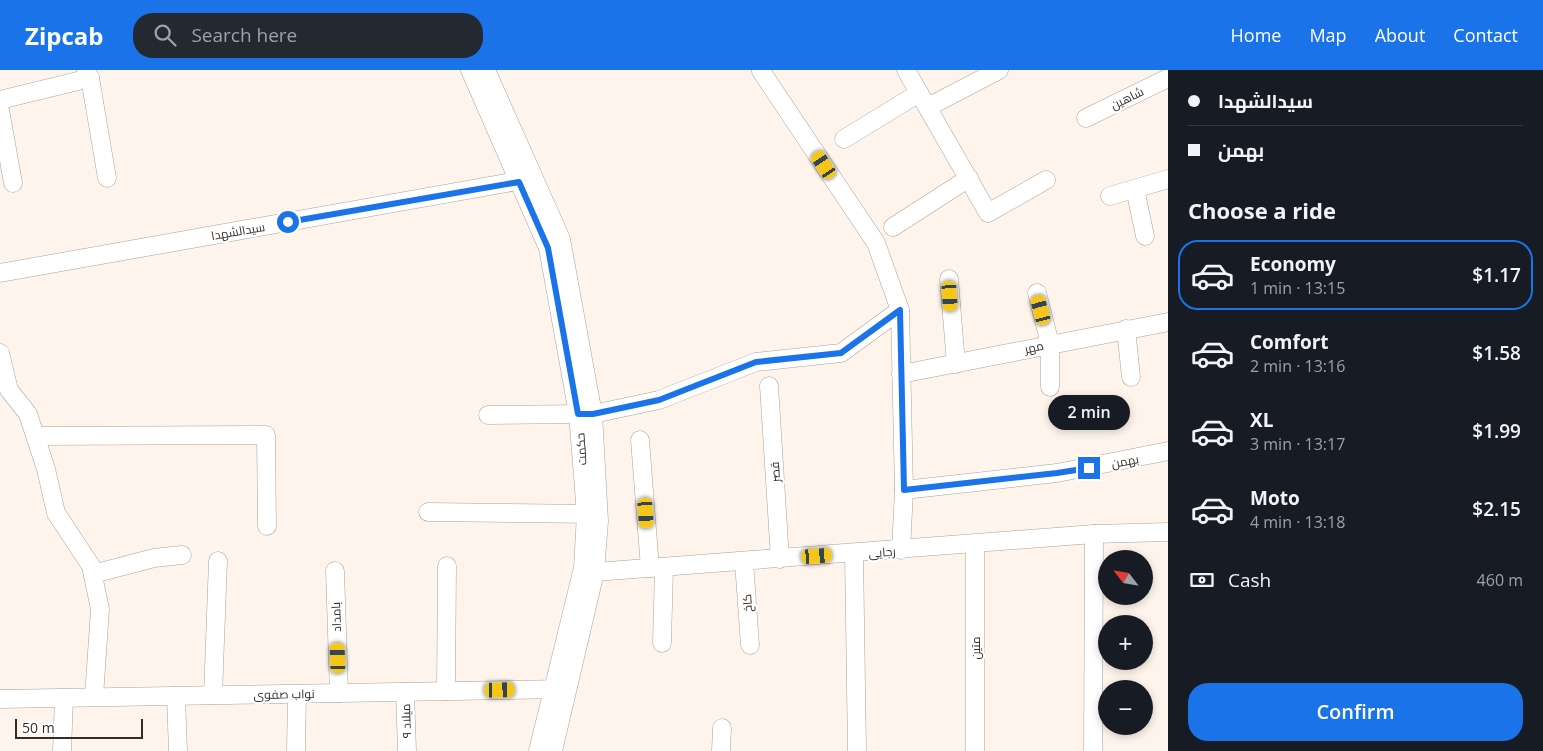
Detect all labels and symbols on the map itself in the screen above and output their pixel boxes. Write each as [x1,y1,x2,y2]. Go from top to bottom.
street label: شاهین [1108,83,1146,113]
car [809,148,838,182]
route start [277,211,299,233]
street label: سیدالشهدا [210,218,266,244]
car [941,281,958,311]
car [1029,294,1052,326]
street label: مهر [1022,337,1045,358]
callout: 2 min [1048,396,1130,430]
street label: حکمت [571,432,591,466]
street label: بهمن [1110,450,1140,472]
route end [1078,457,1100,479]
street label: قصر [766,461,784,484]
car [637,498,654,528]
street label: رجایی [868,543,896,561]
car [801,547,832,565]
north arrow [1098,550,1152,605]
street label: کاخ [738,593,756,613]
street label: بامداد [327,602,345,632]
street label: متین [967,636,984,660]
car [329,643,346,673]
car [484,682,515,698]
street label: نواب صفوی [253,685,315,703]
street label: میلاد ۹ [397,703,415,739]
scale bar [15,716,142,739]

